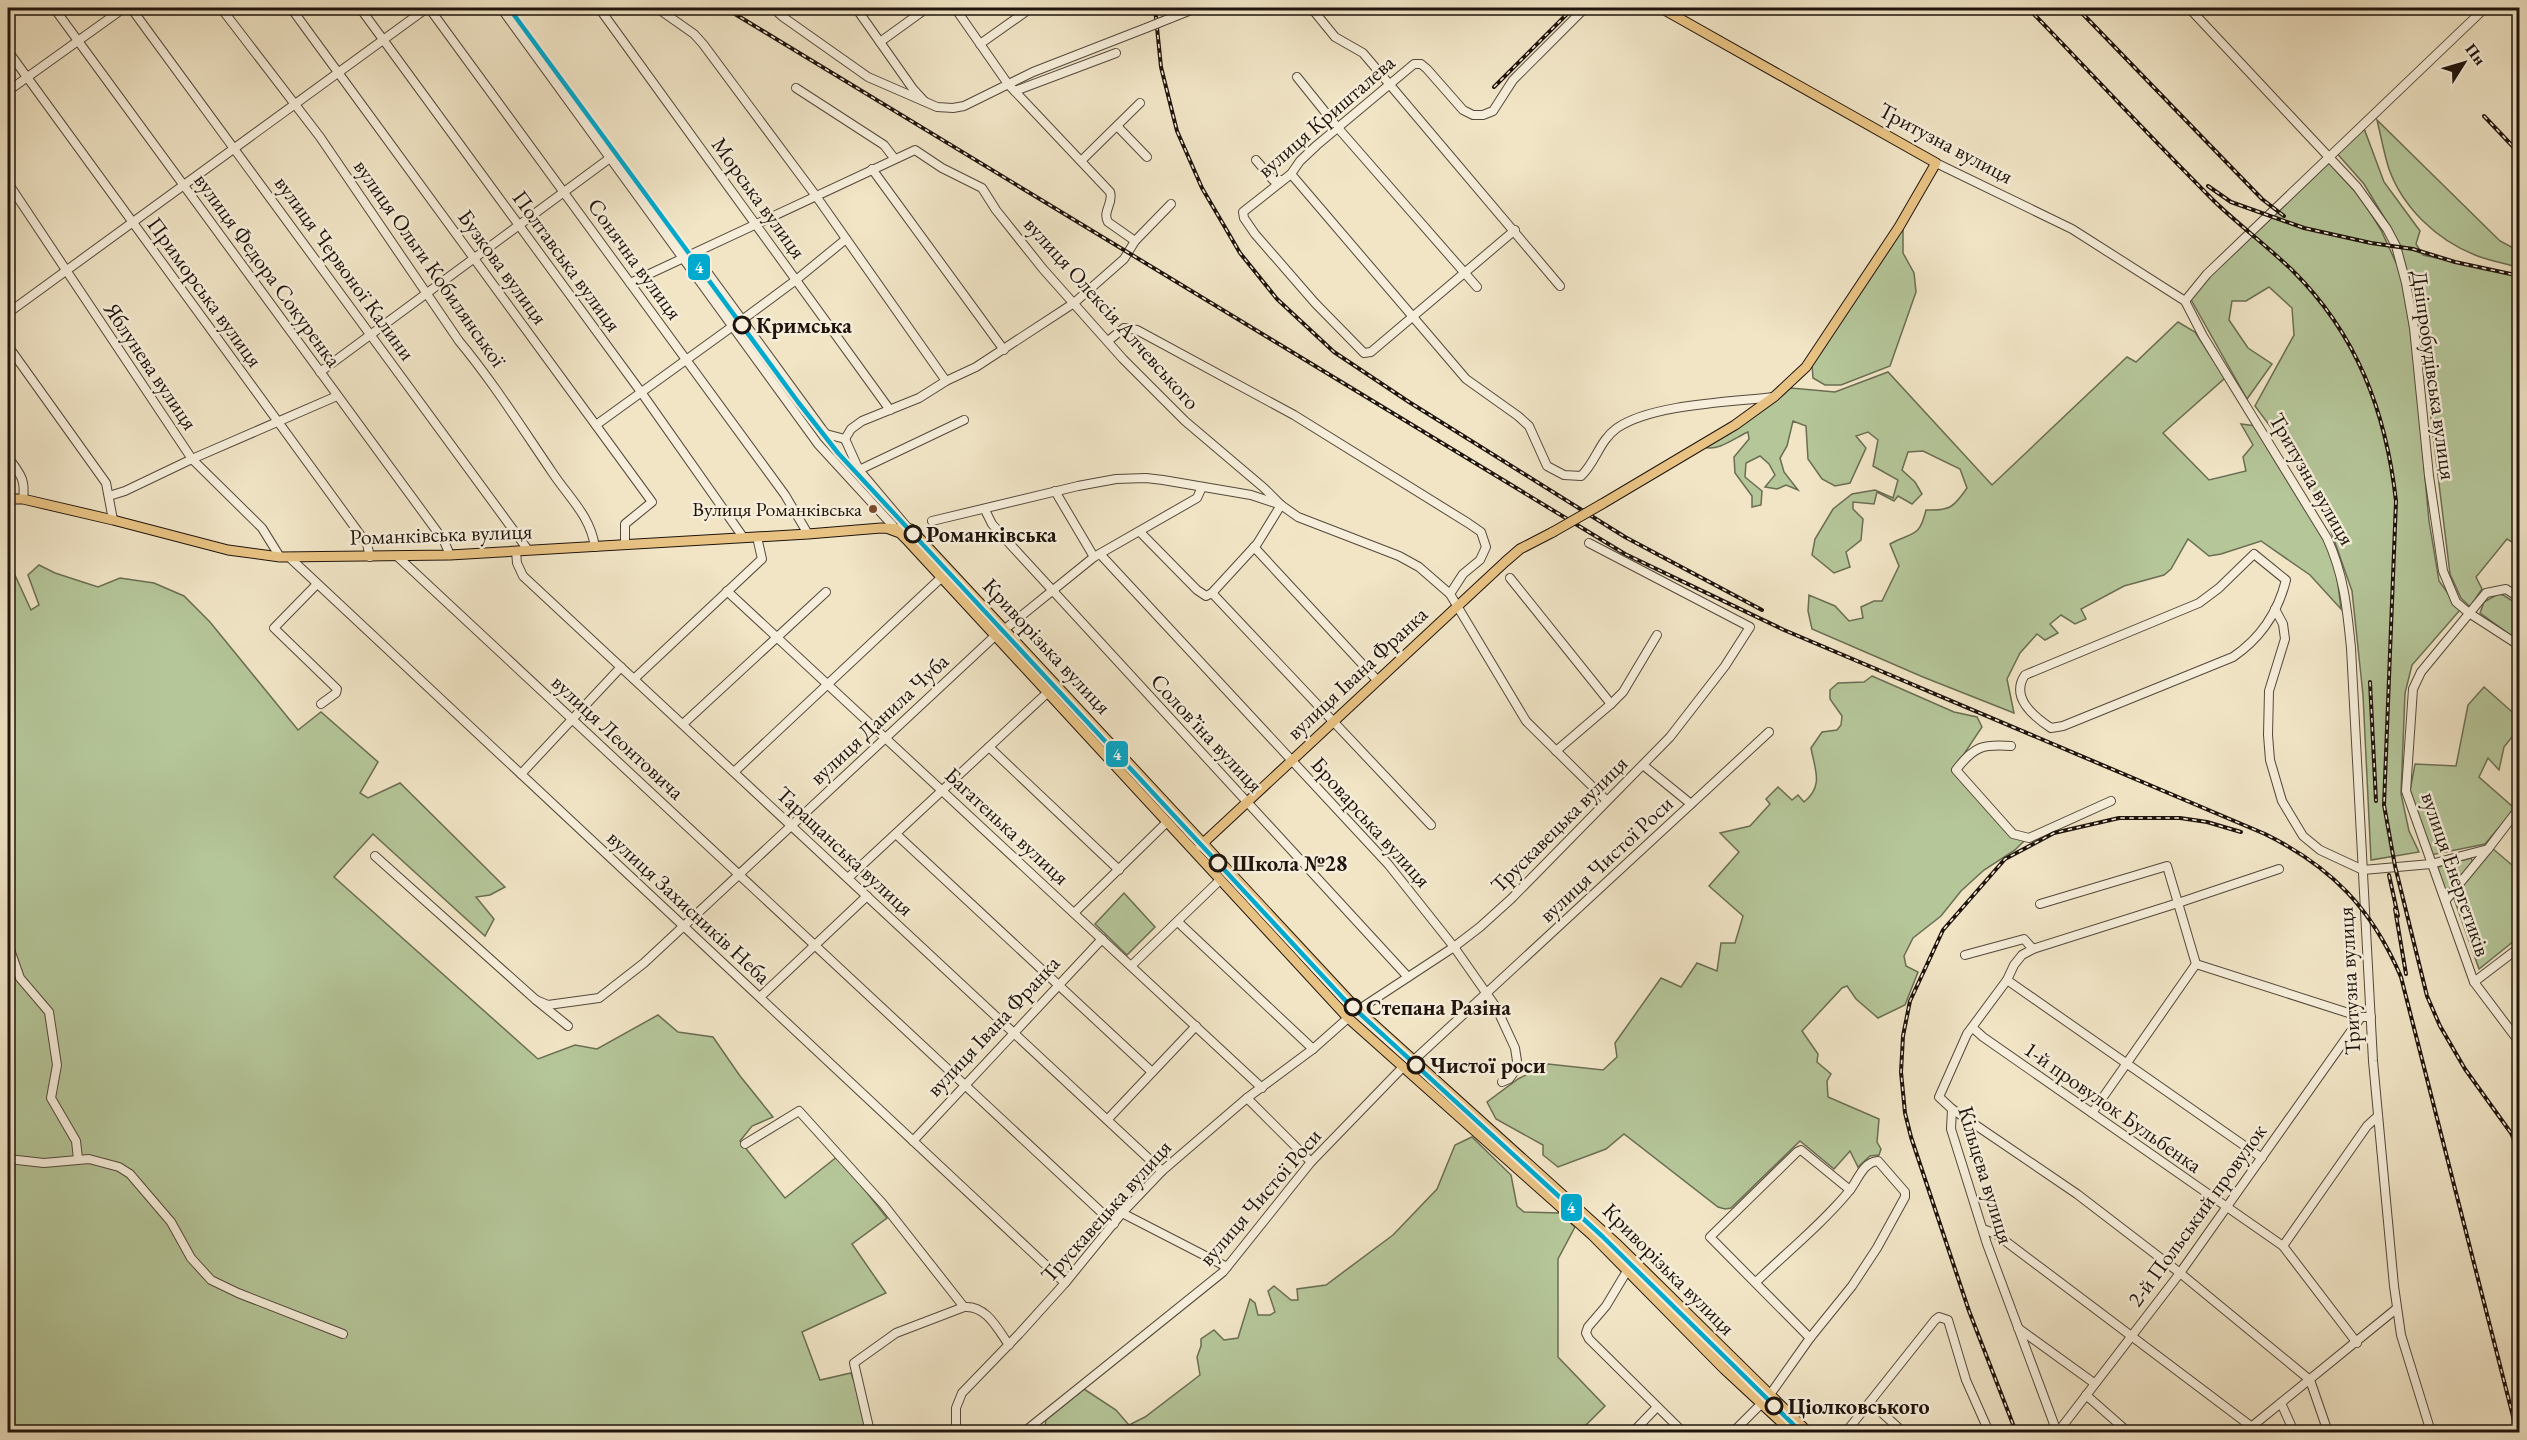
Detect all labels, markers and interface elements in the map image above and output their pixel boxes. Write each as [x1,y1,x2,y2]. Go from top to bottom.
north arrow [2434,33,2494,93]
text: Пн [2461,39,2491,69]
street label: вулиця Кришталева [1251,48,1401,184]
street label: Тритузна вулиця [1874,95,2018,191]
street label: Морська вулиця [705,131,813,265]
street label: вулиця Ольги Кобилянської [347,153,513,373]
street label: вулиця Федора Сокуренка [188,167,348,373]
street label: вулиця Червоної Калини [268,170,422,367]
street label: Полтавська вулиця [506,184,628,338]
street label: Сонячна вулиця [581,192,689,326]
street label: Бузкова вулиця [451,204,555,330]
street label: вулиця Олексія Алчевського [1017,210,1207,416]
street label: Приморська вулиця [141,211,270,373]
line badge: 4 [687,253,711,281]
text: 4 [695,257,704,278]
street label: Дніпробудівська вулиця [2405,268,2463,482]
street label: Яблунева вулиця [97,296,205,436]
place label: Кримська [756,311,852,340]
marker: Кримська [733,316,751,334]
street label: Тритузна вулиця [2262,408,2362,551]
place label: Вулиця Романківська [692,496,862,522]
marker: Вулиця Романківська [867,503,879,515]
street label: Романківська вулиця [349,516,533,552]
place label: Романківська [926,520,1057,549]
marker: Романківська [904,525,922,543]
street label: Криворізька вулиця [976,572,1118,720]
street label: вулиця Івана Франка [1280,600,1434,746]
street label: вулиця Данила Чуба [803,647,955,791]
street label: Соловʼїна вулиця [1144,667,1270,799]
street label: вулиця Леонтовича [545,668,691,806]
line badge: 4 [1105,740,1129,768]
text: 4 [1113,744,1122,765]
street label: Трускавецька вулиця [1484,749,1634,899]
street label: Броварська вулиця [1304,750,1438,894]
street label: Багатенька вулиця [938,761,1076,892]
street label: Таращанська вулиця [770,780,920,923]
street label: вулиця Енергетиків [2414,788,2498,960]
street label: вулиця Чистої Роси [1533,789,1679,929]
street label: вулиця Захисників Неба [601,824,777,991]
place label: Школа №28 [1232,849,1347,878]
marker: Школа №28 [1209,854,1227,872]
street label: Тритузна вулиця [2331,906,2367,1056]
street label: вулиця Івана Франка [920,949,1066,1103]
place label: Степана Разіна [1366,993,1511,1022]
marker: Степана Разіна [1344,998,1362,1016]
street label: 1-й провулок Бульбенка [2018,1035,2208,1180]
place label: Чистої роси [1430,1051,1546,1080]
marker: Чистої роси [1407,1056,1425,1074]
street label: Кільцева вулиця [1951,1102,2021,1248]
street label: 2-й Польський провулок [2121,1117,2273,1312]
street label: вулиця Чистої Роси [1192,1122,1328,1272]
street label: Трускавецька вулиця [1034,1133,1178,1289]
line badge: 4 [1560,1193,1583,1222]
street label: Криворізька вулиця [1596,1196,1742,1342]
text: 4 [1567,1197,1576,1218]
place label: Ціолковського [1788,1392,1930,1421]
marker: Ціолковського [1765,1397,1783,1415]

